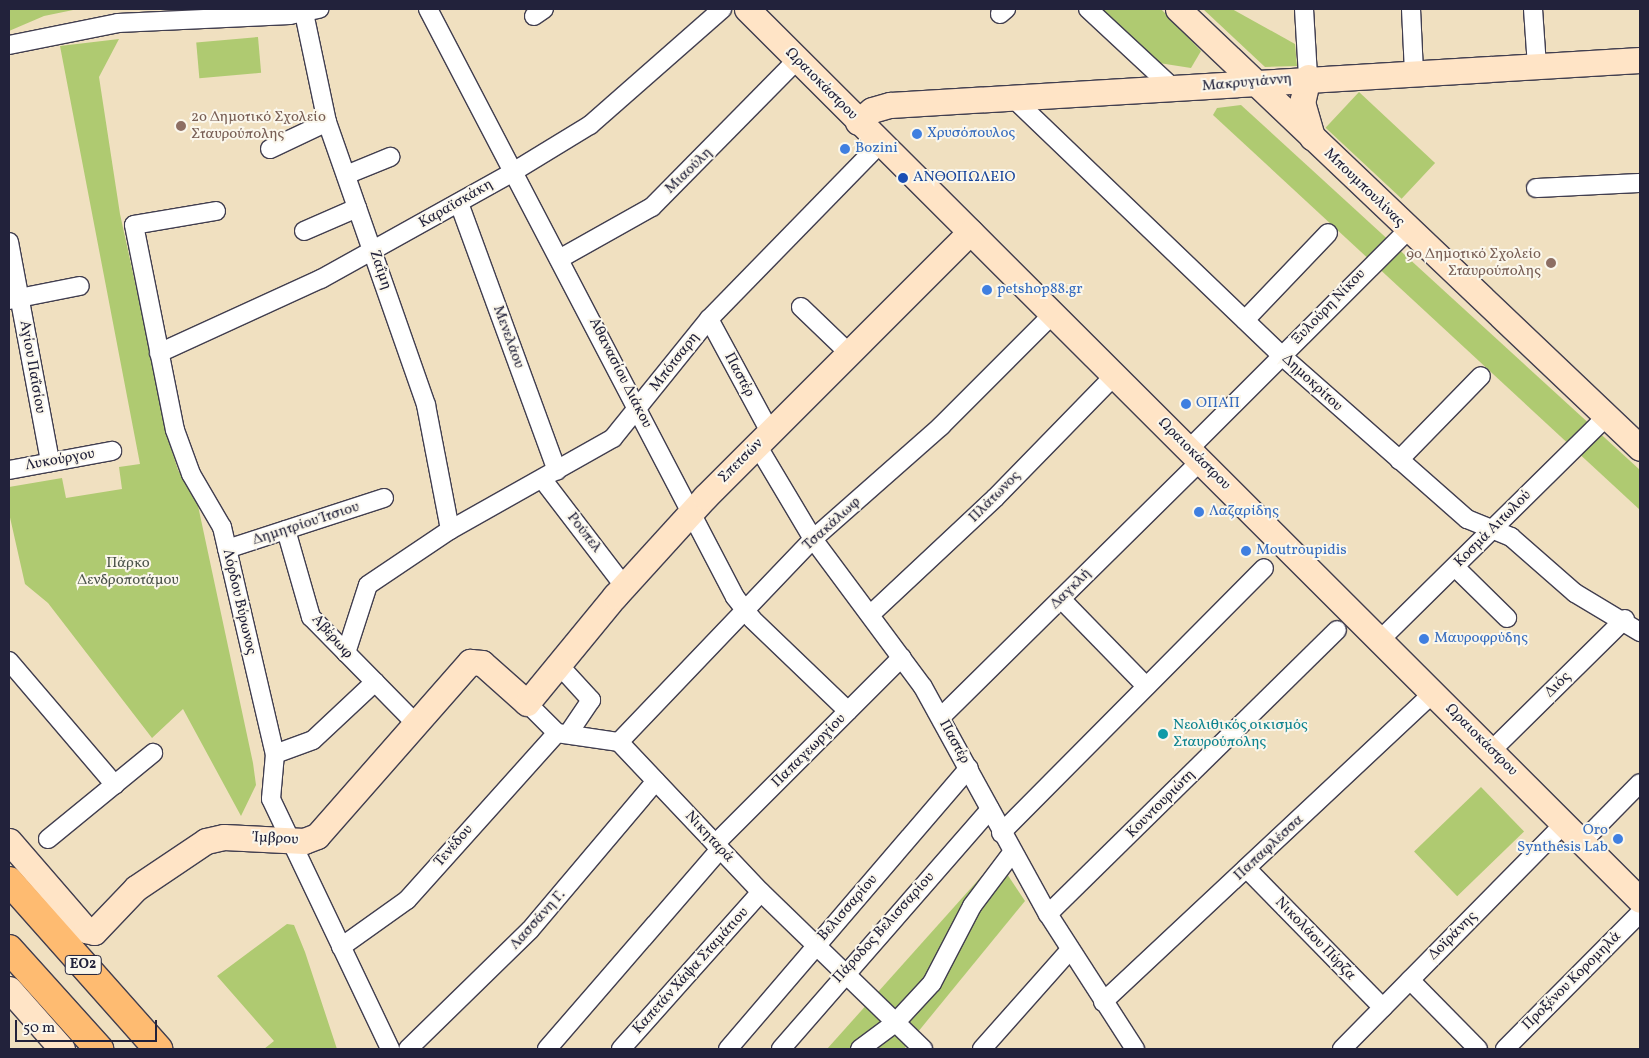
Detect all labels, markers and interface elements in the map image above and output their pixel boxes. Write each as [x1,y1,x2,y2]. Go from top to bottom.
street label: Ωραιοκάστρου [781,44,861,124]
street label: Μακρυγιάννη [1201,70,1293,96]
place label: 2ο Δημοτικό Σχολείο Σταυρούπολης [191,108,326,143]
marker: 2ο Δημοτικό Σχολείο Σταυρούπολης [175,120,187,132]
place label: Χρυσόπουλος [927,125,1015,143]
marker: Χρυσόπουλος [911,128,923,140]
place label: Bozini [855,140,898,158]
marker: Bozini [839,143,851,155]
street label: Μιαούλη [662,144,716,198]
street label: Μπουμπουλίνας [1320,145,1408,231]
place label: ΑΝΘΟΠΩΛΕΙΟ [913,169,1015,187]
marker: ΑΝΘΟΠΩΛΕΙΟ [897,172,909,184]
street label: Καραϊσκάκη [416,176,496,232]
place label: 9ο Δημοτικό Σχολείο Σταυρούπολης [1406,245,1541,280]
street label: Ζαΐμη [365,248,395,292]
marker: 9ο Δημοτικό Σχολείο Σταυρούπολης [1545,257,1557,269]
street label: Ξυλούρη Νίκου [1288,265,1370,349]
place label: petshop88.gr [997,281,1083,299]
marker: petshop88.gr [981,284,993,296]
street label: Μενελάου [488,303,528,371]
street label: Αθανασίου Διάκου [584,315,656,431]
street label: Αγίου Παΐσίου [15,319,49,415]
street label: Μπότσαρη [646,329,704,395]
street label: Παστέρ [720,350,758,400]
street label: Δημοκρίτου [1278,350,1346,416]
place label: ΟΠΑΠ [1196,395,1240,413]
marker: ΟΠΑΠ [1180,398,1192,410]
street label: Ωραιοκάστρου [1154,414,1234,494]
street label: Σπετσών [715,435,767,487]
street label: Λυκούργου [24,445,96,475]
street label: Πλάτωνος [965,467,1025,527]
street label: Κοσμά Αιτωλού [1451,487,1535,571]
street label: Τσακάλωφ [799,493,865,555]
street label: Δημητρίου Ίτσιου [250,498,362,550]
place label: Λαζαρίδης [1209,503,1279,521]
marker: Λαζαρίδης [1193,506,1205,518]
street label: Ρούπελ [563,509,605,557]
place label: Moutroupidis [1256,542,1347,560]
marker: Moutroupidis [1240,545,1252,557]
street label: Λόρδου Βύρωνος [218,547,260,657]
park label: Πάρκο Δενδροποτάμου [77,554,179,589]
street label: Δαγκλή [1047,565,1095,613]
street label: Αβέρωφ [307,611,357,663]
place label: Μαυροφρύδης [1434,630,1528,648]
marker: Μαυροφρύδης [1418,633,1430,645]
street label: Διός [1541,668,1575,702]
street label: Ωραιοκάστρου [1441,700,1521,780]
street label: Παπαγεωργίου [768,710,850,792]
place label: Νεολιθικός οικισμός Σταυρούπολης [1173,716,1308,751]
street label: Παστέρ [935,717,973,767]
marker: Νεολιθικός οικισμός Σταυρούπολης [1157,728,1169,740]
street label: Κουντουριώτη [1123,766,1199,842]
street label: Νικηταρά [681,808,737,866]
street label: Παπαφλέσσα [1230,811,1308,885]
street label: Τενέδου [431,821,477,871]
place label: Oro Synthesis Lab [1517,821,1608,856]
street label: Ίμβρου [253,829,299,849]
marker: Oro Synthesis Lab [1612,833,1624,845]
street label: Πάροδος Βελισσαρίου [829,869,939,987]
street label: Βελισσαρίου [814,871,882,945]
street label: Λασσάνη Γ. [506,886,570,954]
street label: Νικολάου Πύρζα [1271,894,1359,984]
street label: Καπετάν Χάψα Σταμάτιου [629,904,753,1038]
street label: Δοϊράνης [1425,908,1481,964]
street label: Προξένου Κορομηλά [1519,928,1625,1034]
road number: ΕΟ2 [64,954,102,976]
scale bar [18,1010,160,1042]
text: 50 m [23,1018,55,1039]

